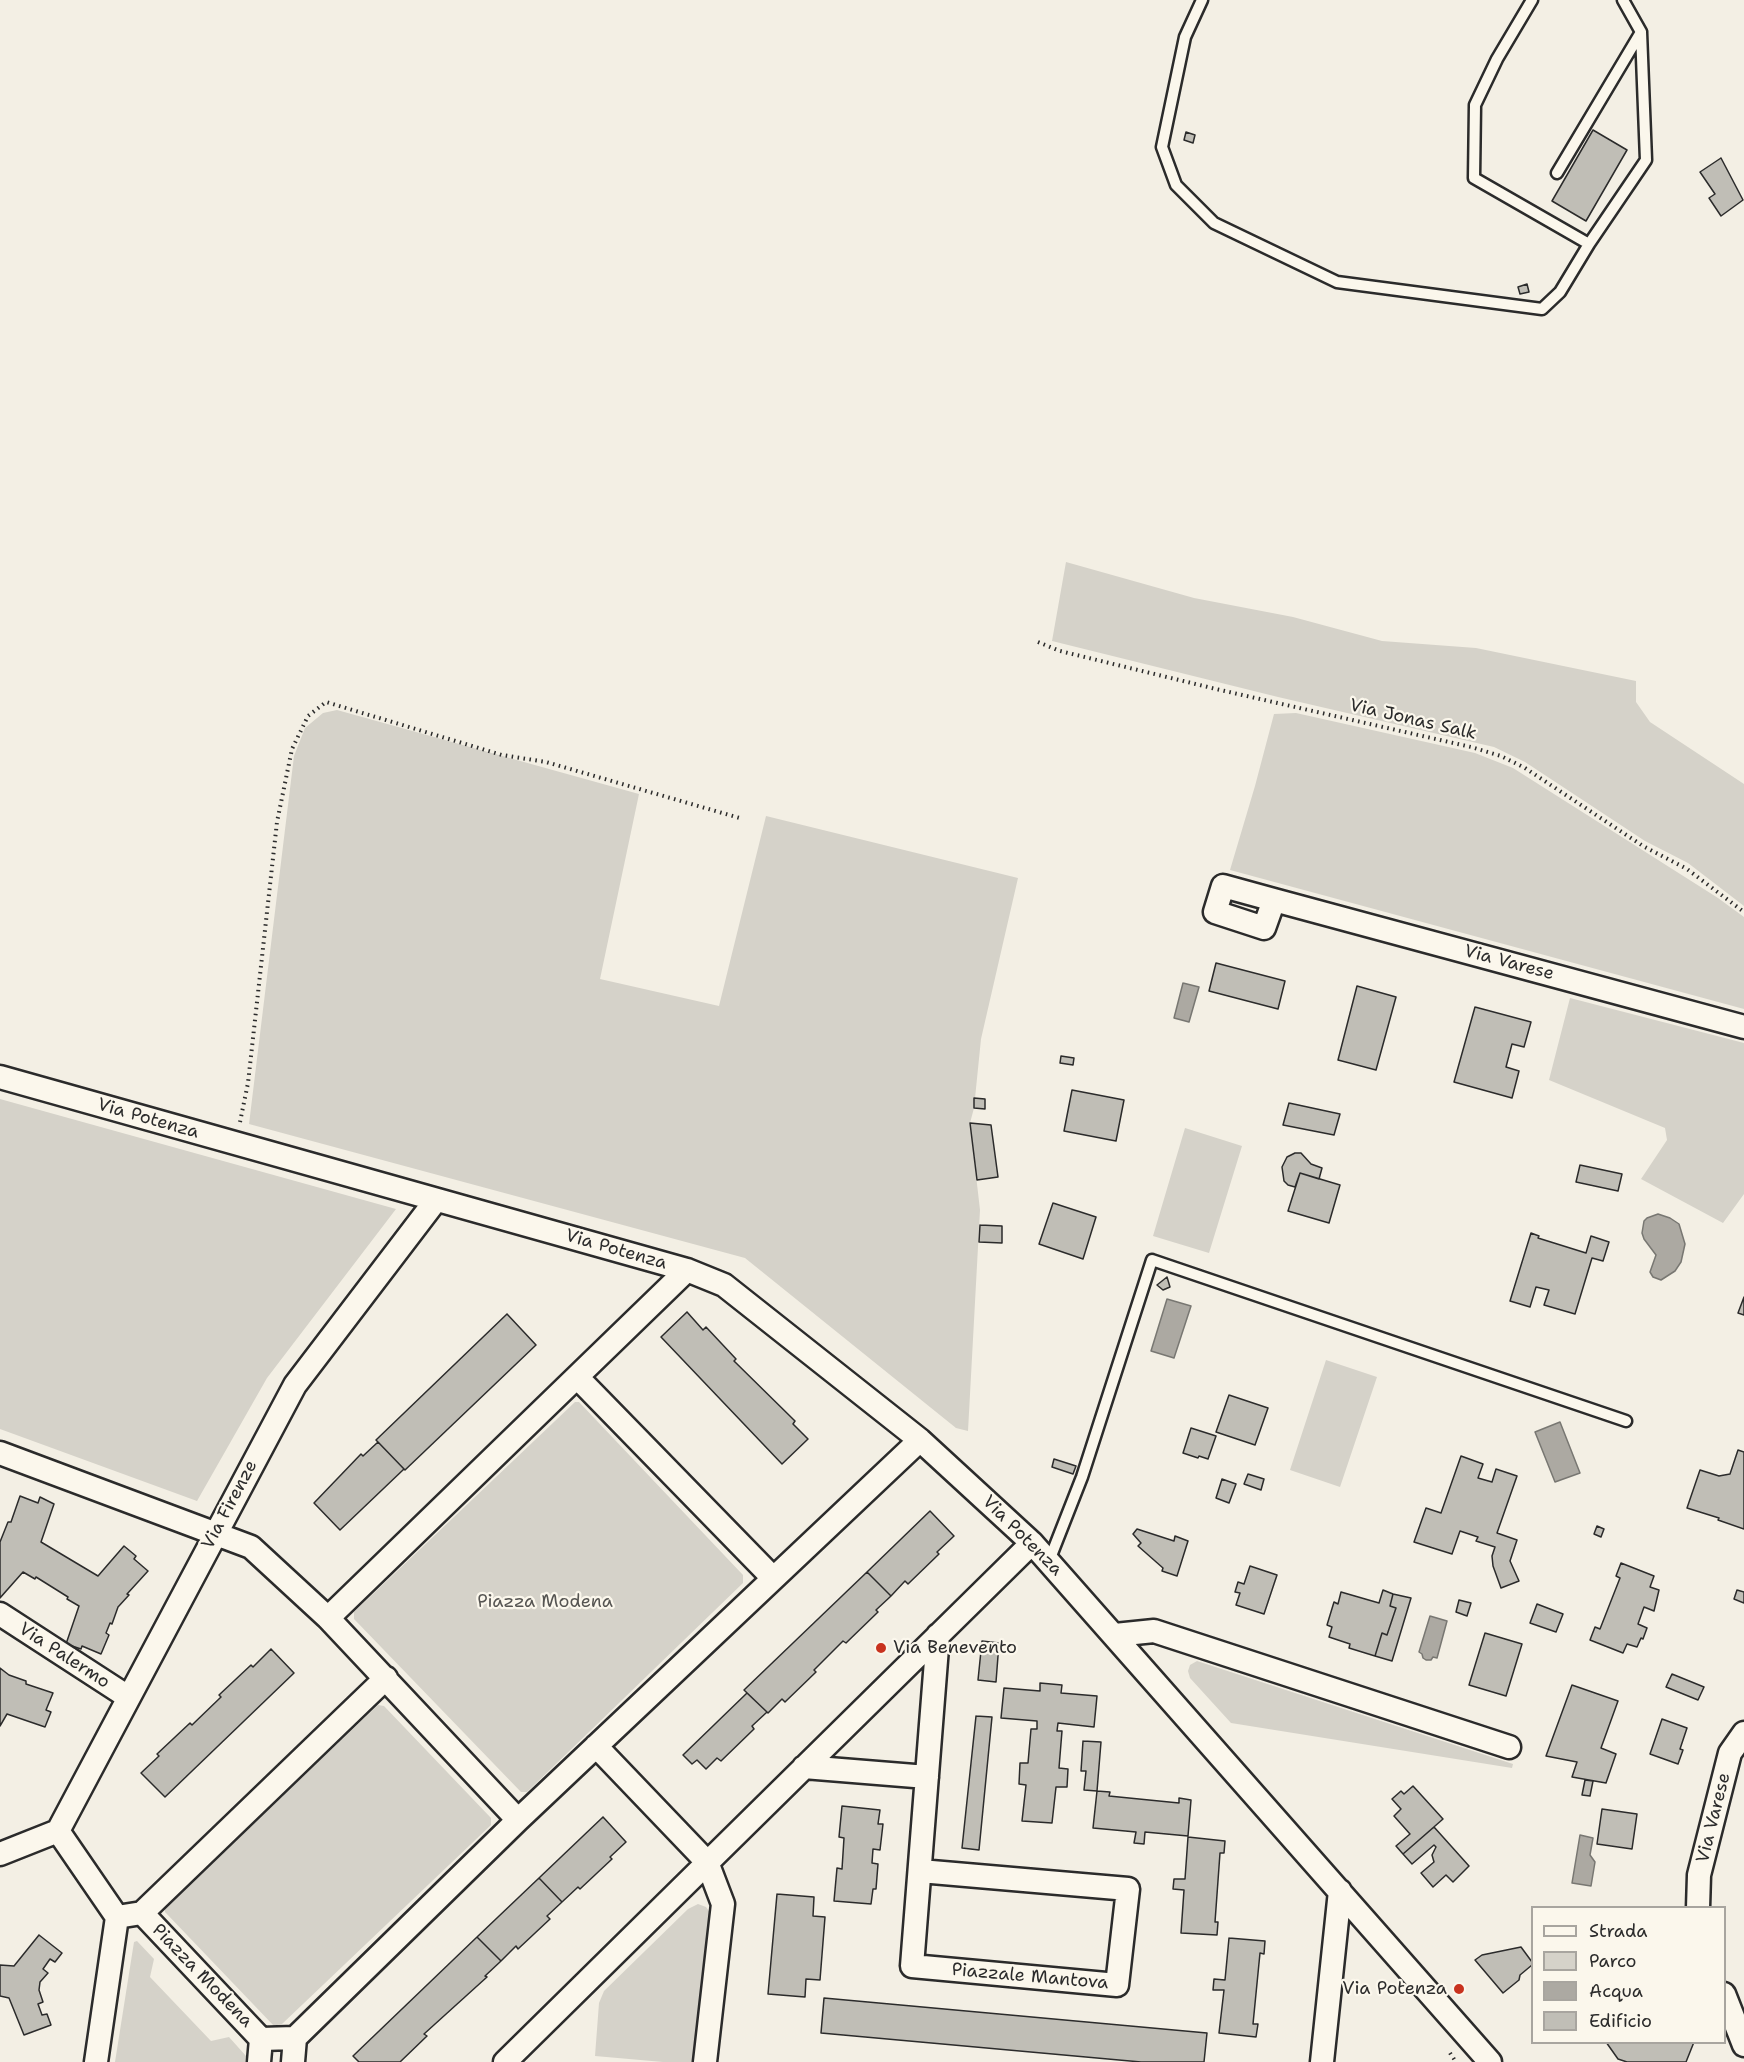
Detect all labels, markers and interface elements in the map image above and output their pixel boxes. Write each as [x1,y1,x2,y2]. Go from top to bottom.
street label: Via Jonas Salk [1347,695,1479,745]
street label: Via Varese [1462,941,1556,985]
street label: Via Potenza [95,1094,201,1144]
street label: Via Potenza [563,1225,669,1275]
street label: Via Firenze [198,1457,262,1553]
street label: Via Potenza [977,1491,1067,1581]
park label: Piazza Modena [477,1591,613,1613]
street label: Via Palermo [14,1619,114,1693]
place label: Via Benevento [893,1637,1017,1659]
marker: Via Benevento [874,1641,888,1655]
street label: Via Varese [1692,1771,1736,1865]
legend [1531,1906,1726,2044]
text: Strada [1589,1919,1648,1943]
street label: Piazza Modena [147,1920,257,2032]
text: Parco [1589,1949,1637,1973]
street label: Piazzale Mantova [951,1959,1109,1995]
place label: Via Potenza [1342,1978,1447,2000]
text: Acqua [1589,1979,1643,2003]
marker: Via Potenza [1452,1982,1466,1996]
text: Edificio [1589,2009,1652,2033]

